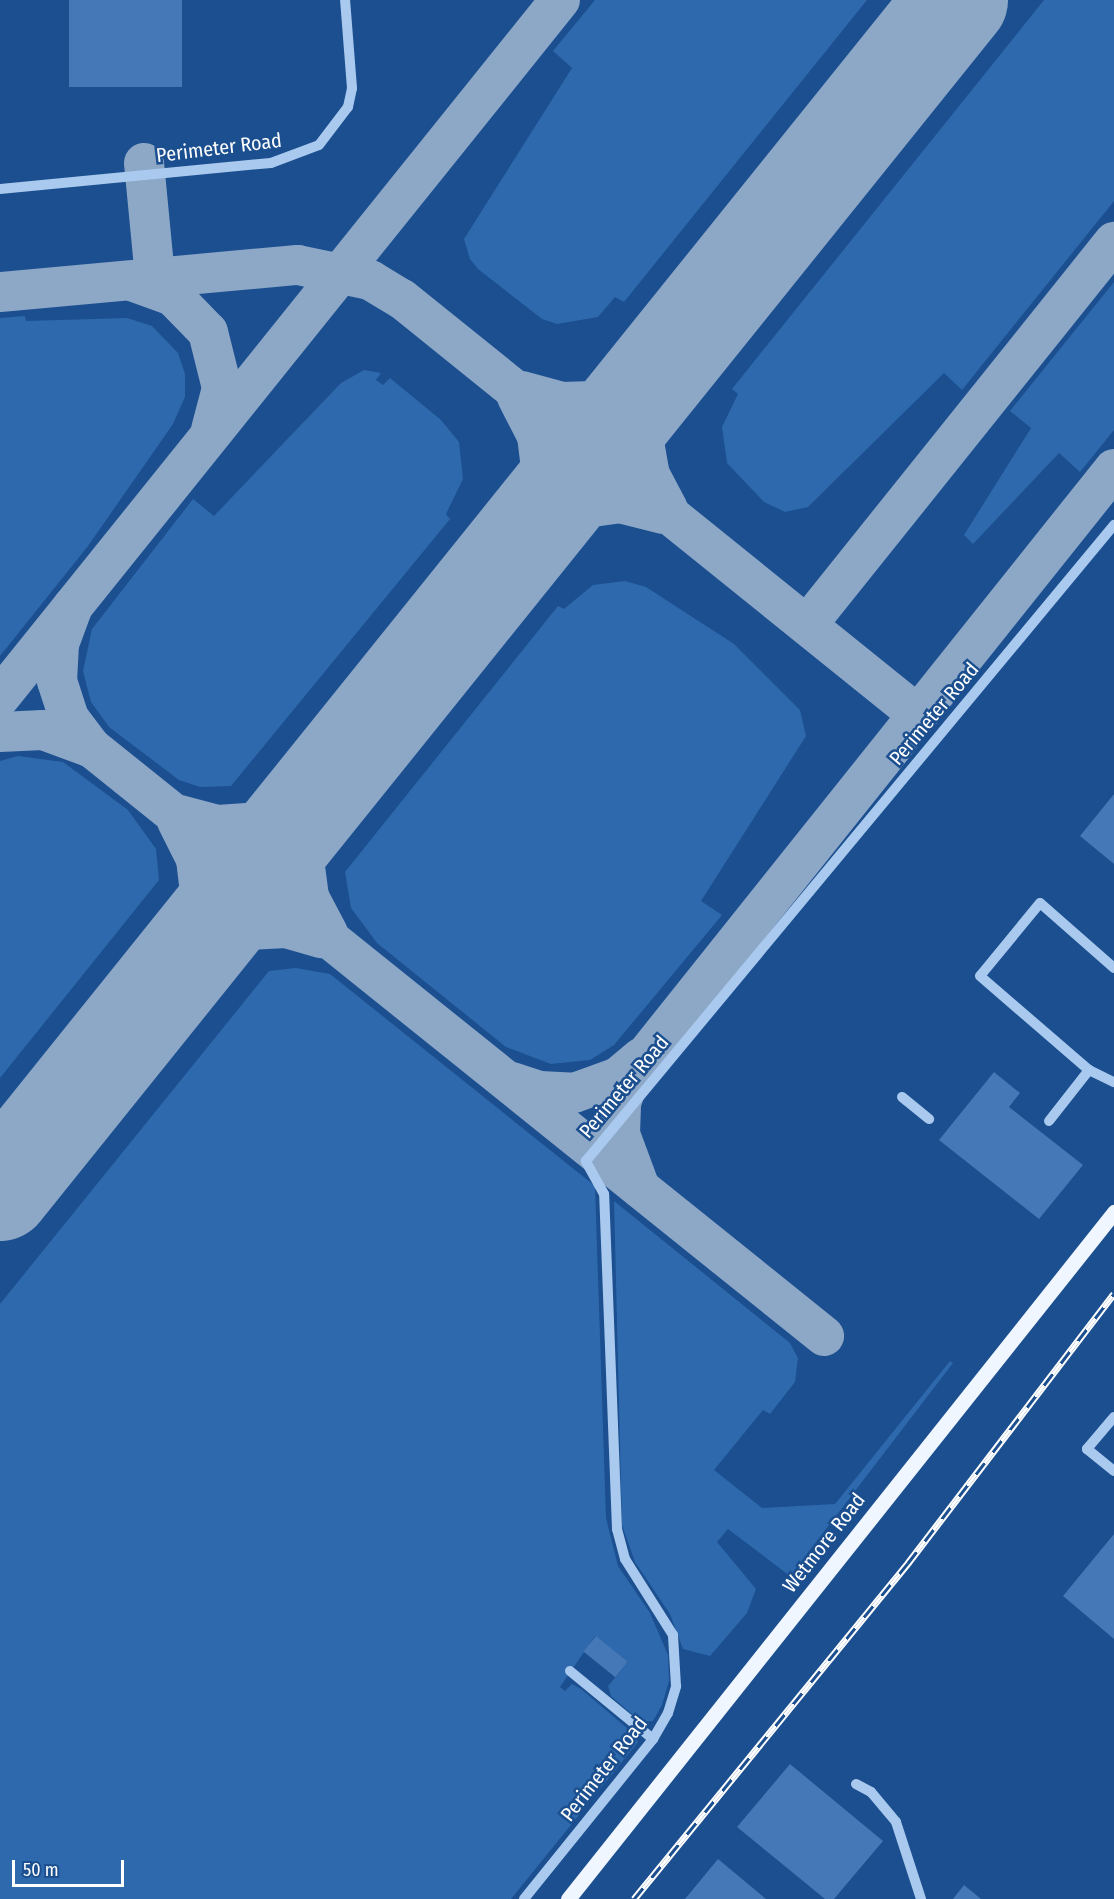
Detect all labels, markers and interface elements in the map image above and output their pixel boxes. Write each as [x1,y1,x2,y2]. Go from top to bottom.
street label: Perimeter Road [155,128,283,168]
street label: Perimeter Road [884,658,984,770]
street label: Perimeter Road [574,1031,674,1143]
street label: Wetmore Road [778,1489,870,1597]
street label: Perimeter Road [556,1712,652,1826]
scale bar [15,1848,128,1886]
text: 50 m [23,1859,59,1881]

